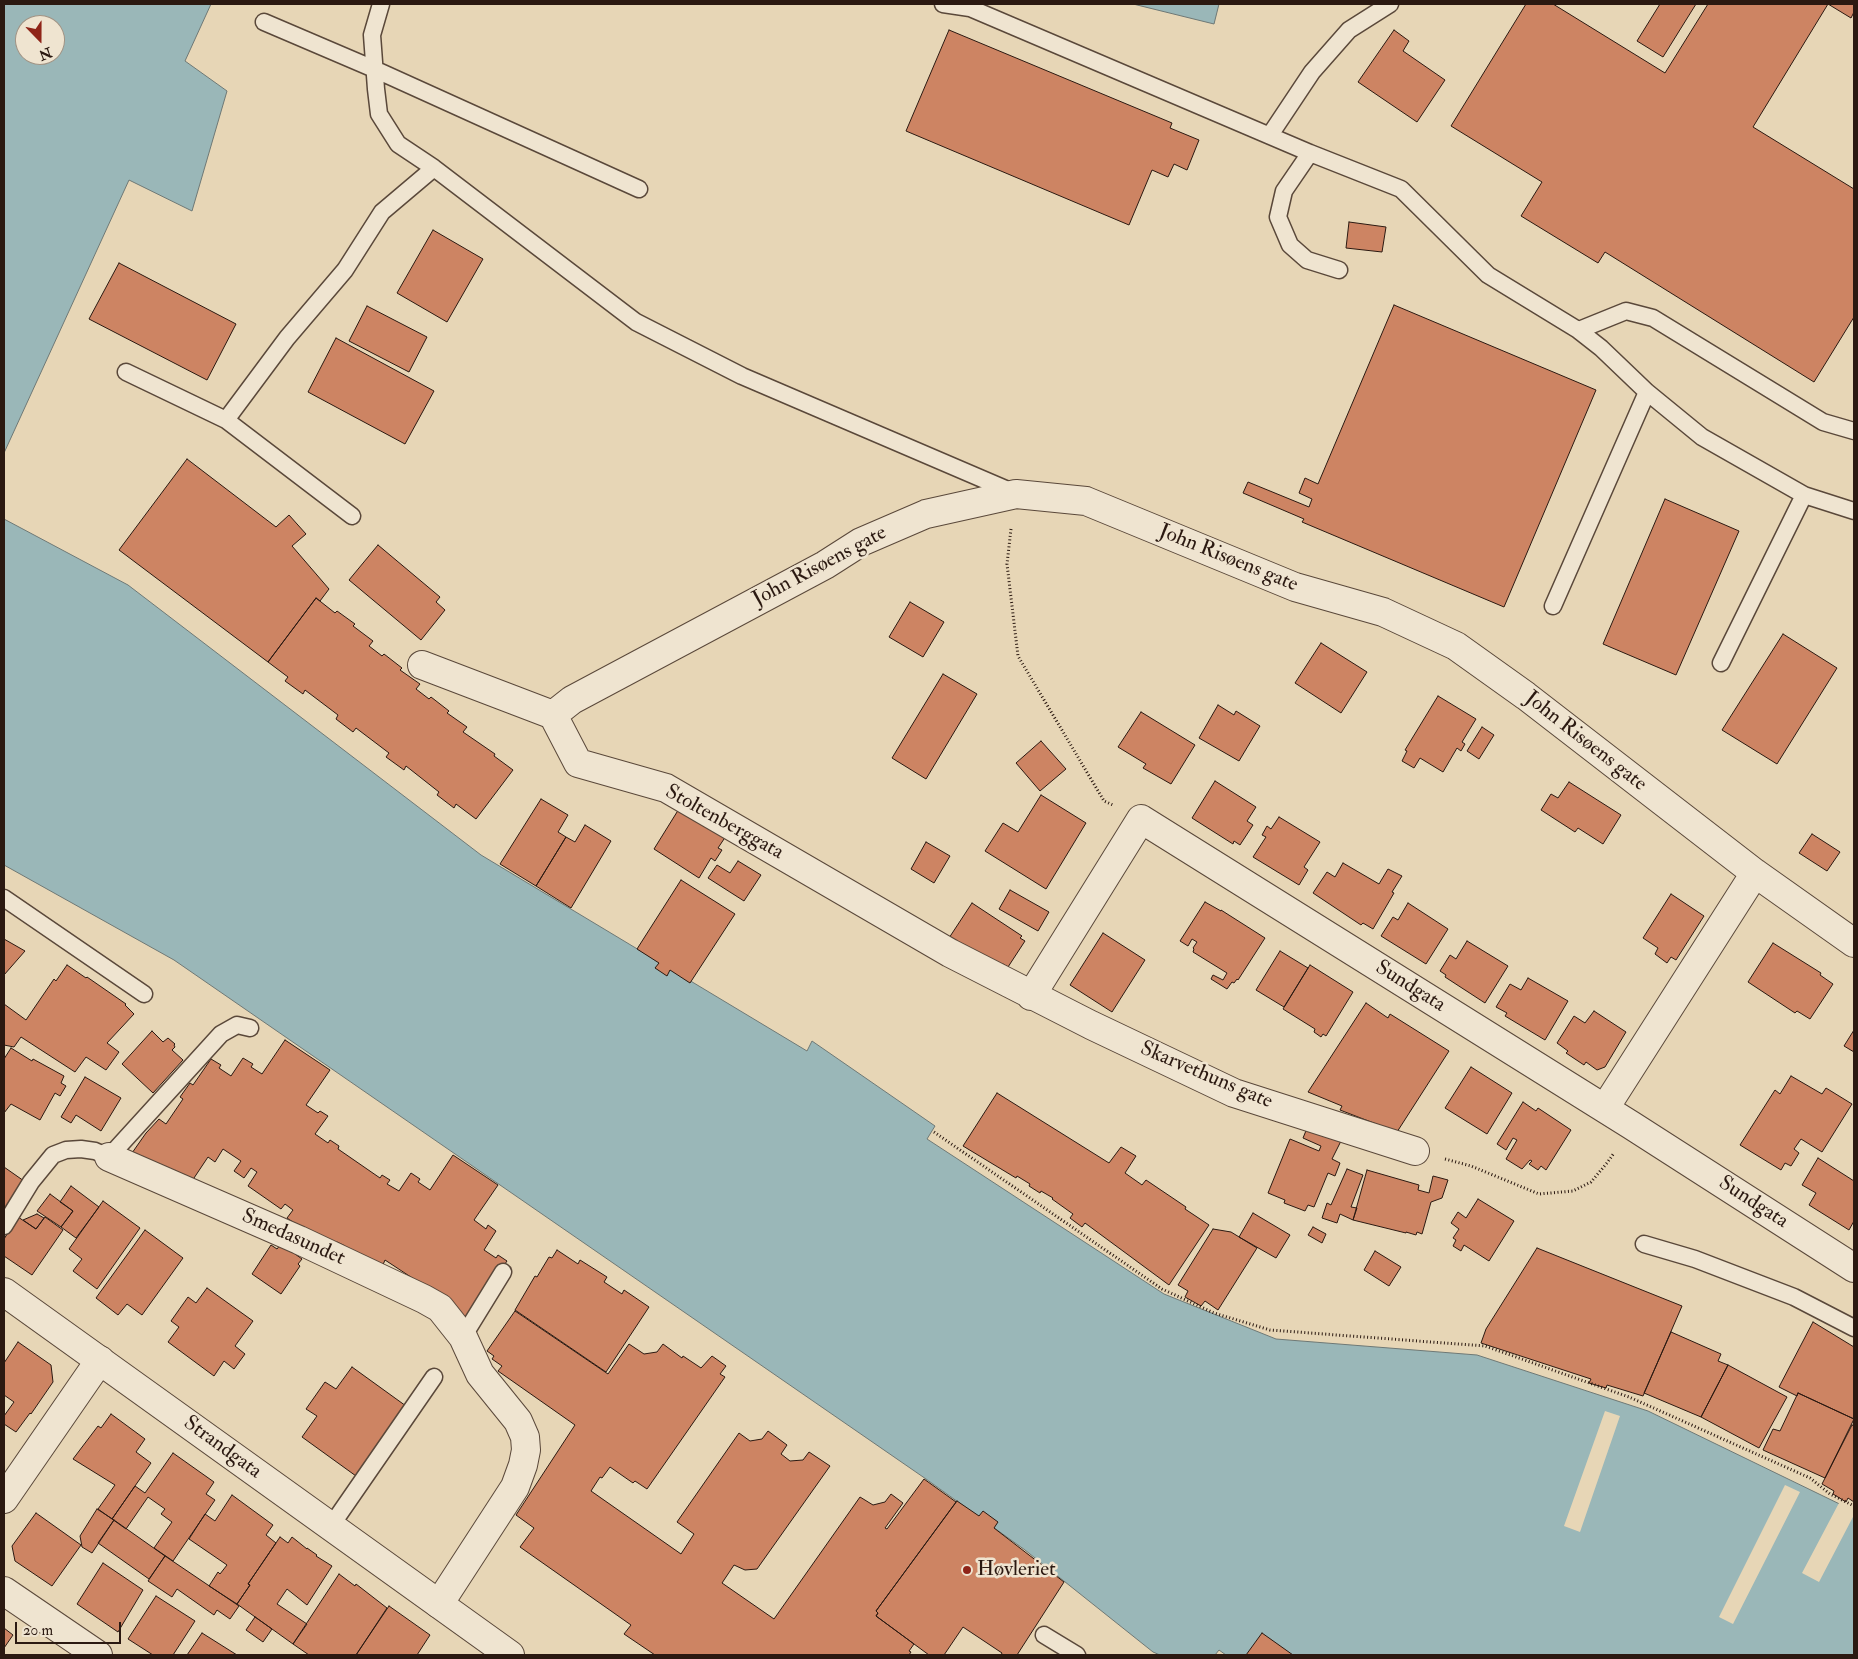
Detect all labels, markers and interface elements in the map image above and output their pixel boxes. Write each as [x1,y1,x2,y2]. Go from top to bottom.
north arrow [15,15,65,65]
text: N [36,43,54,64]
street label: John Risøens gate [1155,520,1301,598]
street label: John Risøens gate [749,521,891,613]
street label: John Risøens gate [1519,686,1651,798]
street label: Stoltenberggata [660,780,788,866]
street label: Sundgata [1370,956,1450,1018]
street label: Skarvethuns gate [1136,1037,1276,1115]
street label: Sundgata [1713,1171,1793,1235]
street label: Smedasundet [237,1204,349,1272]
street label: Strandgata [178,1411,266,1485]
place label: Høvleriet [977,1557,1056,1583]
marker: Høvleriet [961,1564,973,1576]
scale bar [18,1612,124,1644]
text: 20 m [23,1621,53,1640]

